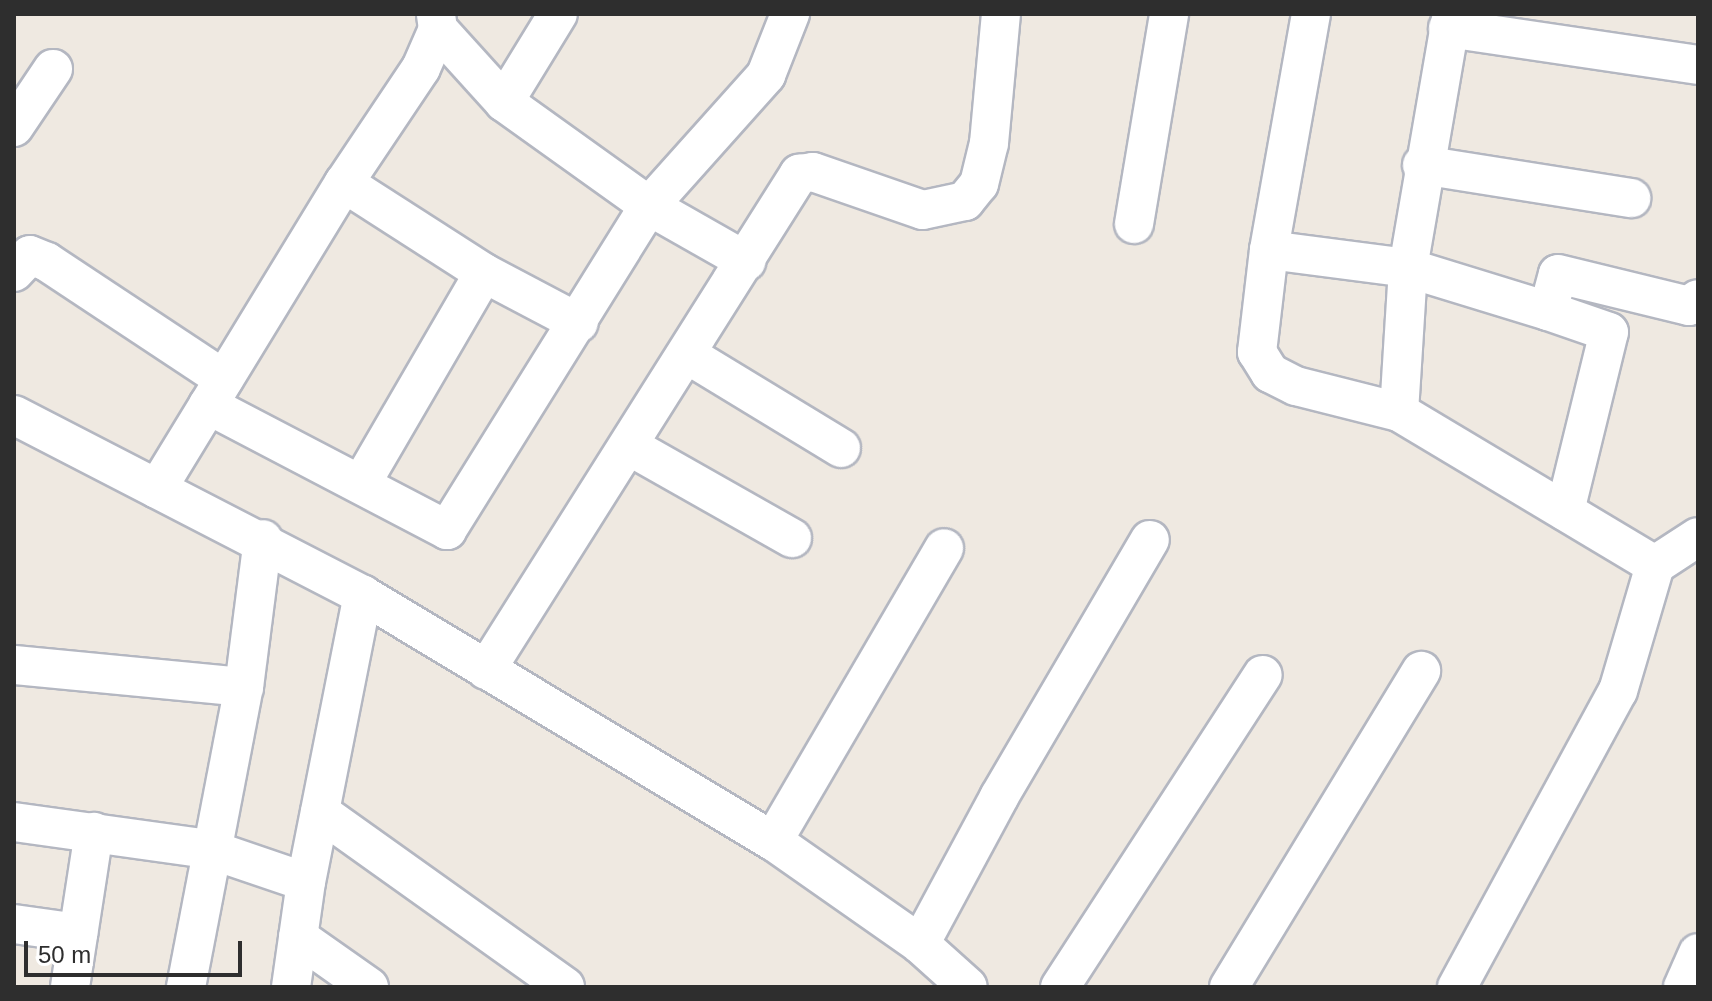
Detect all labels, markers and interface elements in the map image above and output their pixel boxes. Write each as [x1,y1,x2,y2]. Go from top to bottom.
scale bar [28,925,246,975]
text: 50 m [38,941,91,968]

